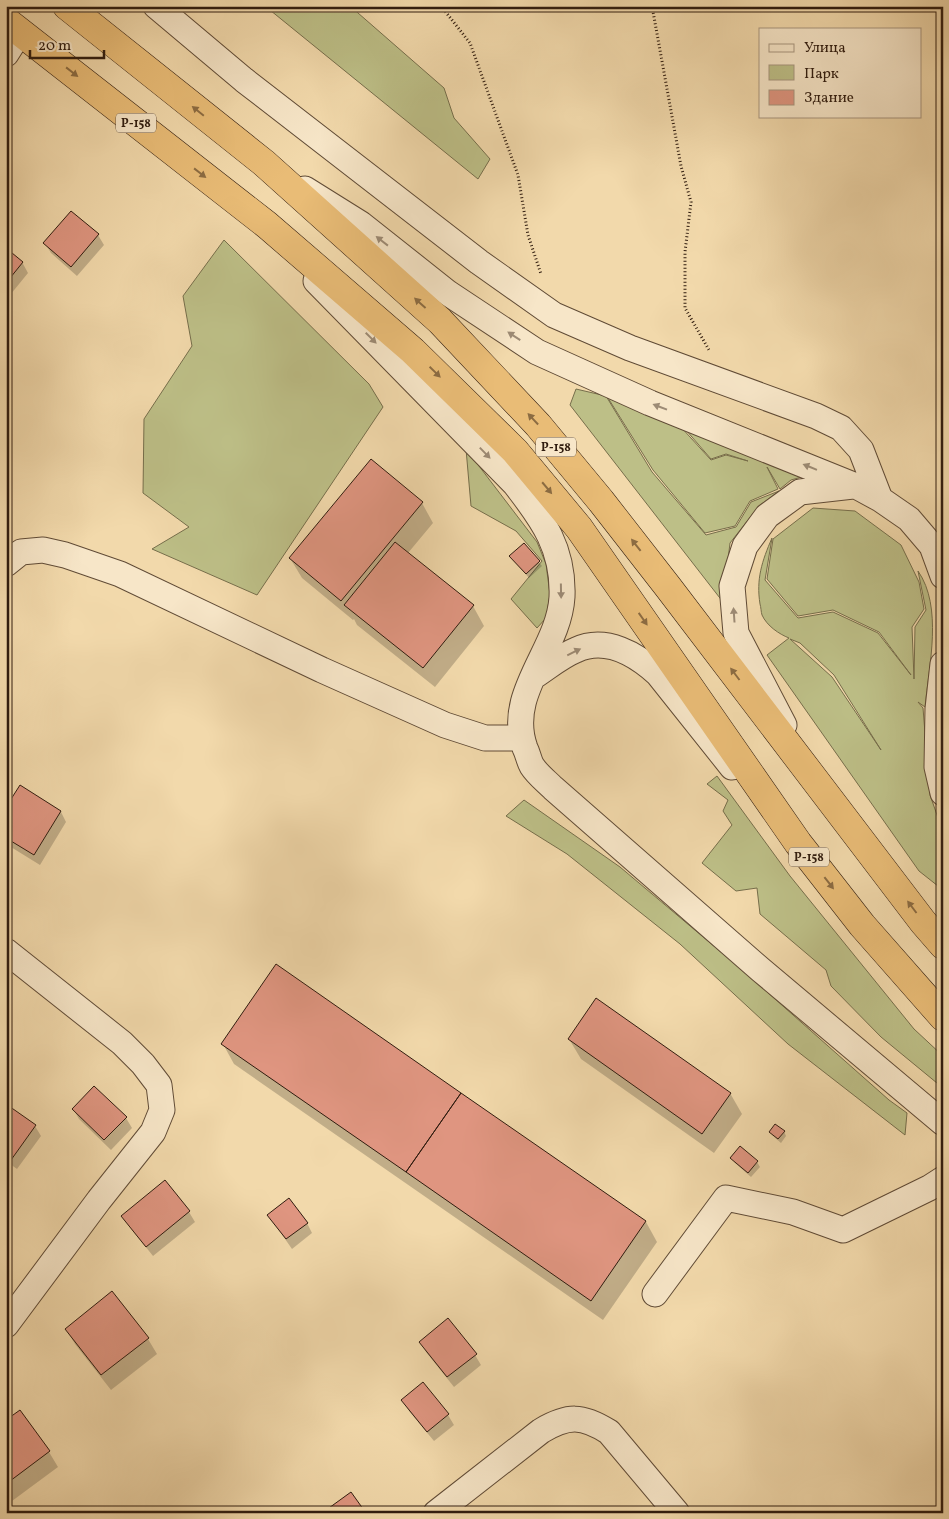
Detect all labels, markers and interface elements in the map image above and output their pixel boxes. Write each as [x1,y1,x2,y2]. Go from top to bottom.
scale bar [30,28,104,60]
legend [759,28,922,118]
text: 20 m [38,36,71,57]
text: Улица [804,38,846,59]
text: Парк [804,64,839,85]
one-way arrow [65,67,78,78]
text: Здание [804,88,854,109]
one-way arrow [192,105,205,116]
road number: Р-158 [116,114,156,132]
one-way arrow [193,167,206,178]
one-way arrow [376,235,389,246]
one-way arrow [414,297,426,309]
one-way arrow [365,331,377,343]
one-way arrow [507,331,520,341]
one-way arrow [428,366,440,378]
one-way arrow [652,403,667,410]
one-way arrow [527,414,539,426]
road number: Р-158 [536,438,576,457]
one-way arrow [479,447,491,459]
one-way arrow [803,463,818,471]
one-way arrow [541,482,552,495]
one-way arrow [631,538,641,552]
one-way arrow [557,583,565,599]
one-way arrow [730,607,738,623]
one-way arrow [638,612,648,626]
one-way arrow [567,648,582,656]
one-way arrow [729,668,740,681]
road number: Р-158 [789,848,829,866]
one-way arrow [824,876,835,889]
one-way arrow [906,901,917,914]

